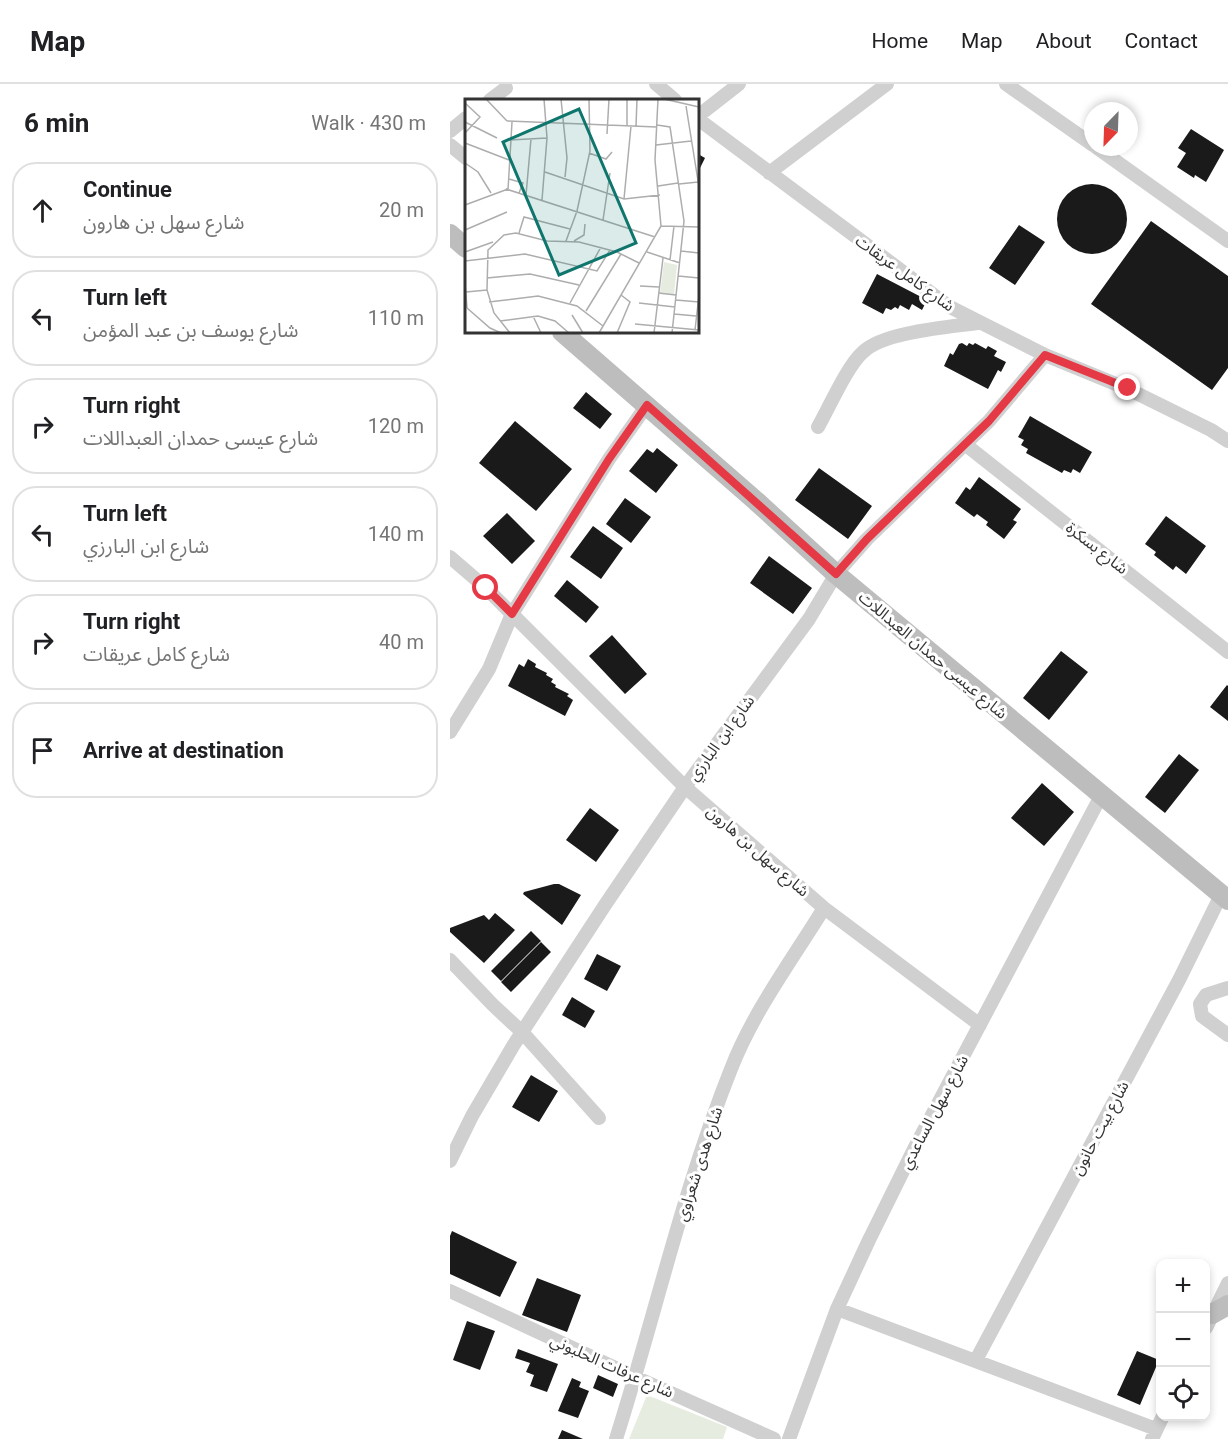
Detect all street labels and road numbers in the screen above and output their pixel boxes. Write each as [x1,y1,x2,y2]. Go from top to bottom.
street label: شارع كامل عريقات [850,231,958,318]
street label: شارع بسكرة [1060,518,1132,580]
street label: شارع عيسى حمدان العبداللات [853,587,1011,725]
street label: شارع ابن البارزي [684,692,761,786]
street label: شارع سهل بن هارون [701,801,813,903]
street label: شارع سهل الساعدي [896,1052,975,1174]
street label: شارع بيت حانون [1067,1078,1135,1180]
street label: شارع هدى شعراوي [672,1105,729,1224]
street label: شارع عرفات الحلبوني [546,1330,677,1404]

